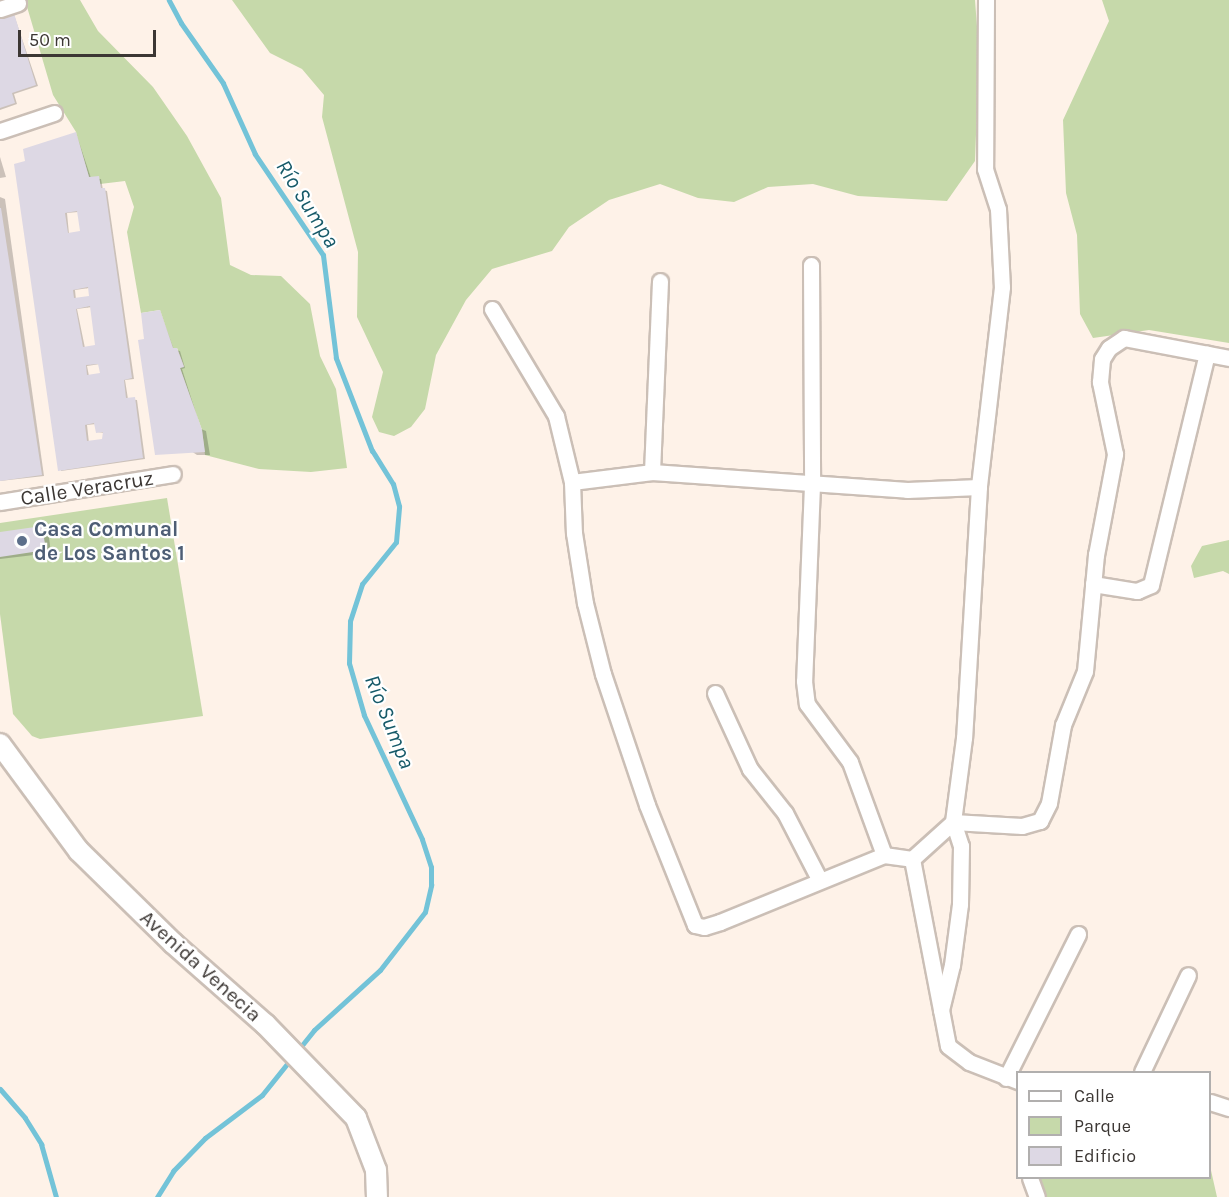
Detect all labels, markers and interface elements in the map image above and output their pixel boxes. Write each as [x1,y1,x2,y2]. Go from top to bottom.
scale bar [21,18,159,56]
text: 50 m [29,29,71,51]
water label: Río Sumpa [270,155,344,253]
street label: Calle Veracruz [19,465,155,511]
place label: Casa Comunal de Los Santos 1 [34,516,185,566]
marker: Casa Comunal de Los Santos 1 [15,534,29,548]
water label: Río Sumpa [358,671,420,773]
street label: Avenida Venecia [135,905,267,1027]
legend [1016,1071,1211,1179]
text: Calle [1074,1085,1114,1107]
text: Parque [1074,1115,1131,1137]
text: Edificio [1074,1145,1136,1167]

